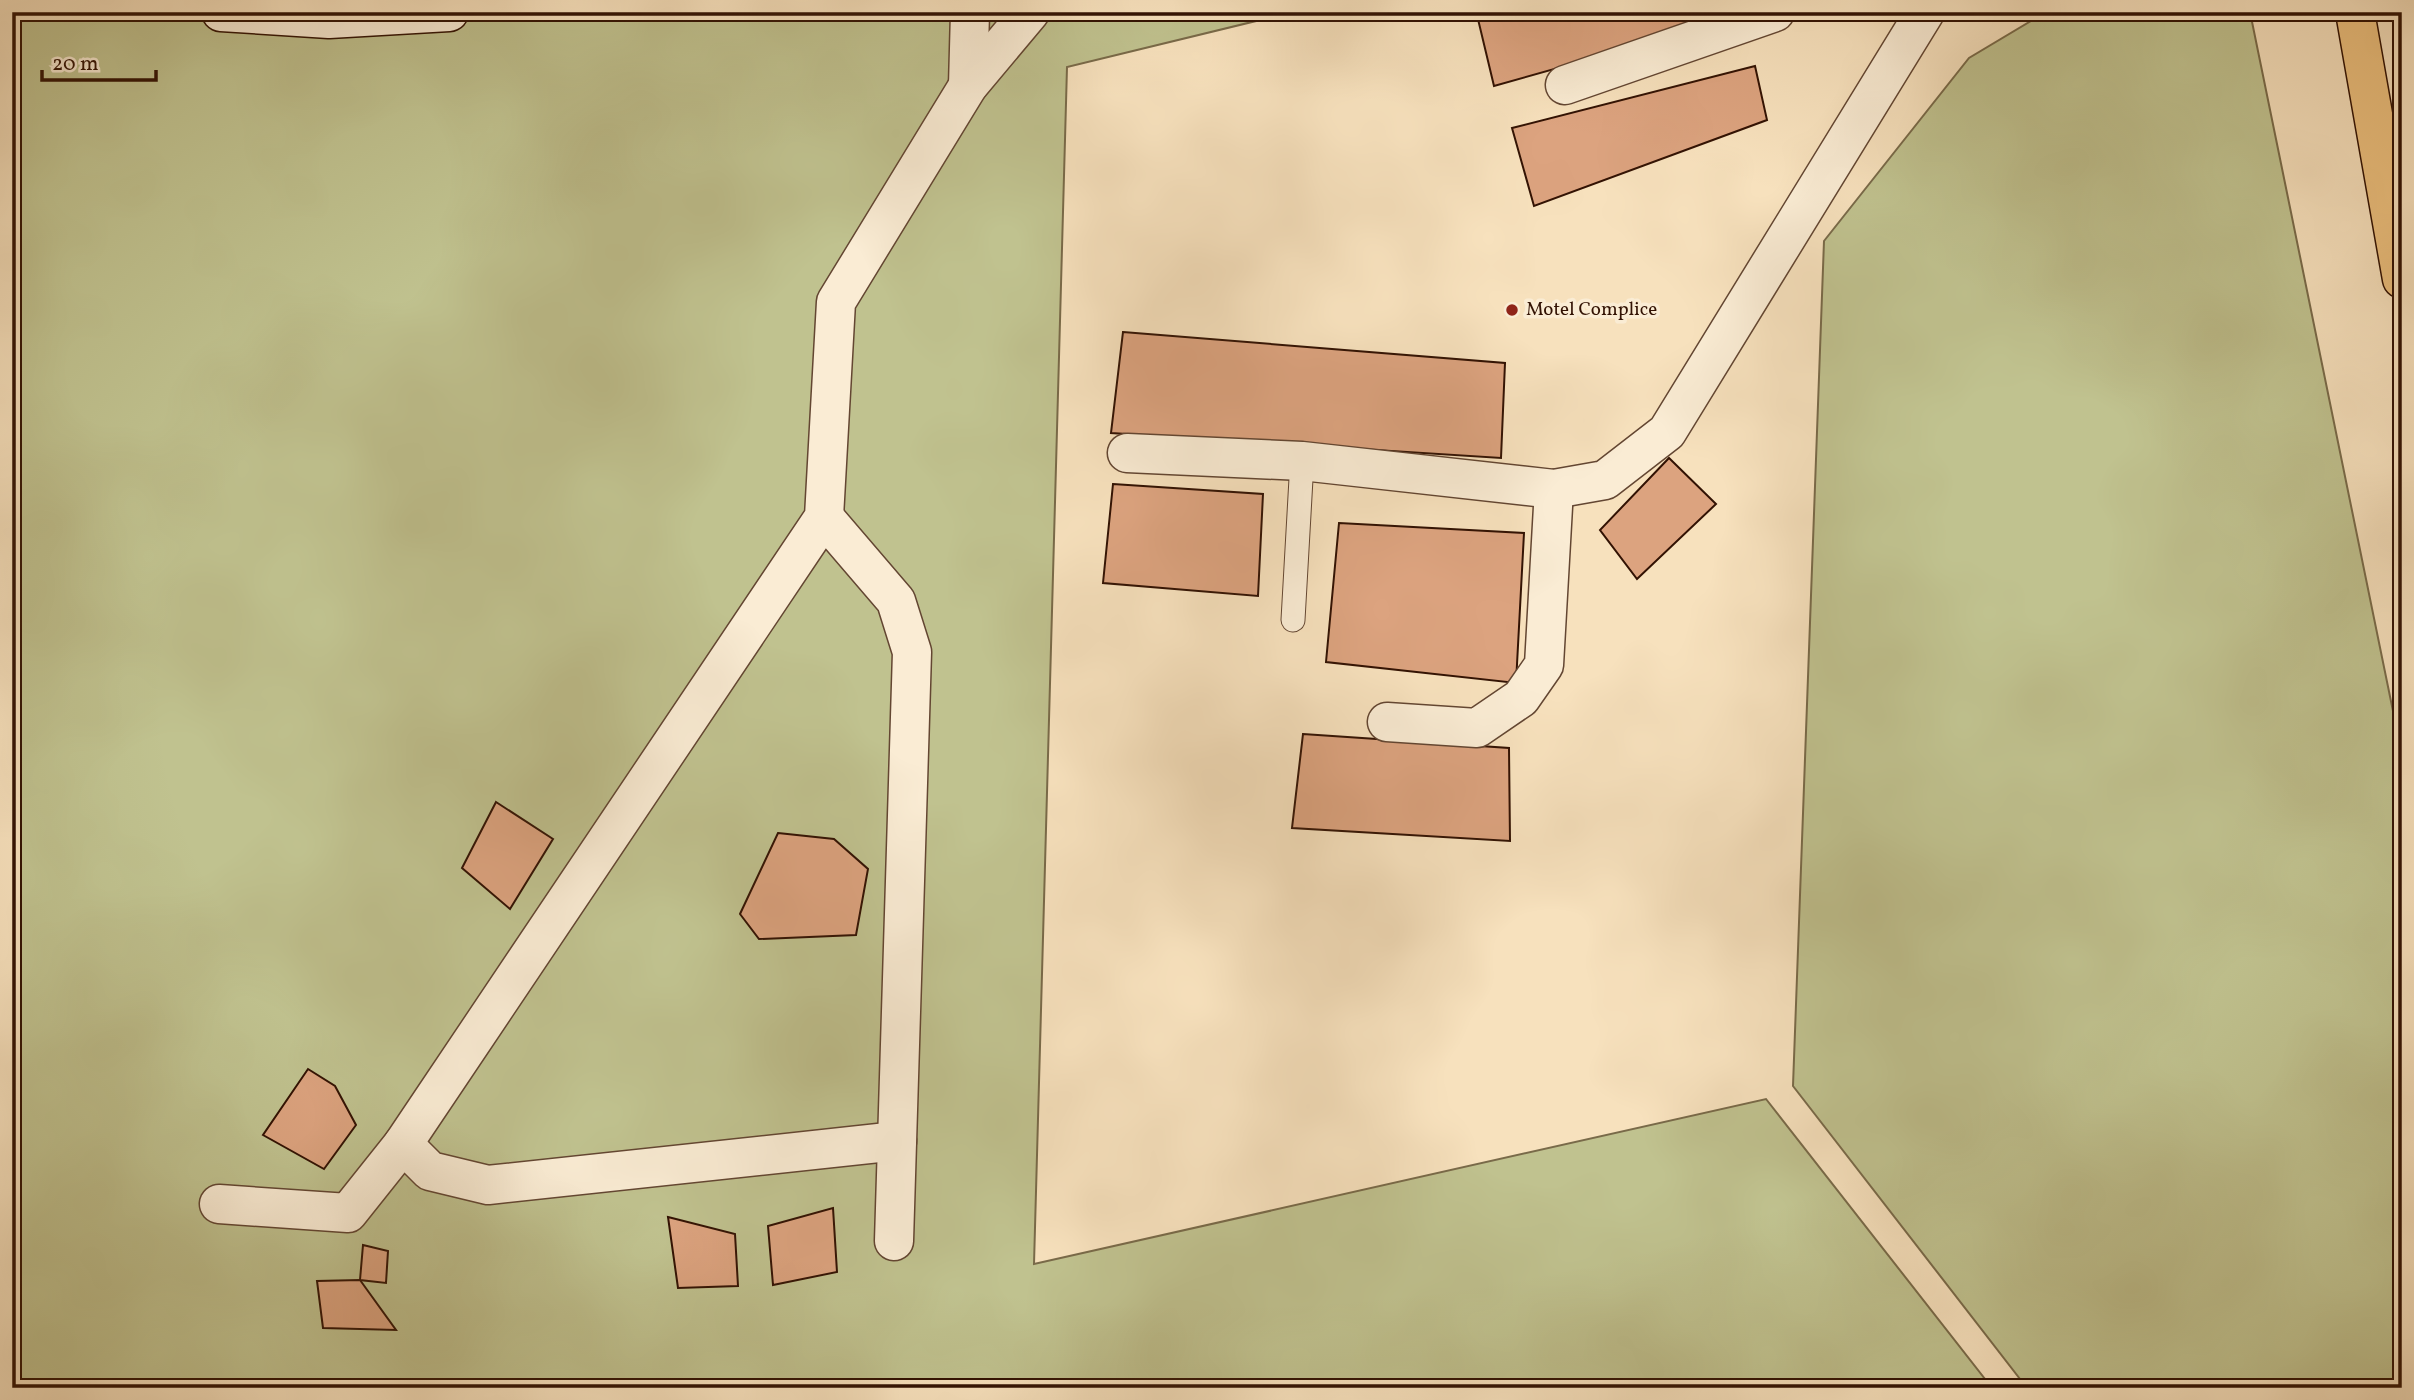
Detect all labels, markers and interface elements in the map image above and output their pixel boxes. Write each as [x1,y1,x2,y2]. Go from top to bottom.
scale bar [42,38,156,82]
text: 20 m [52,50,98,79]
place label: Motel Complice [1526,297,1657,323]
marker: Motel Complice [1504,302,1520,318]

